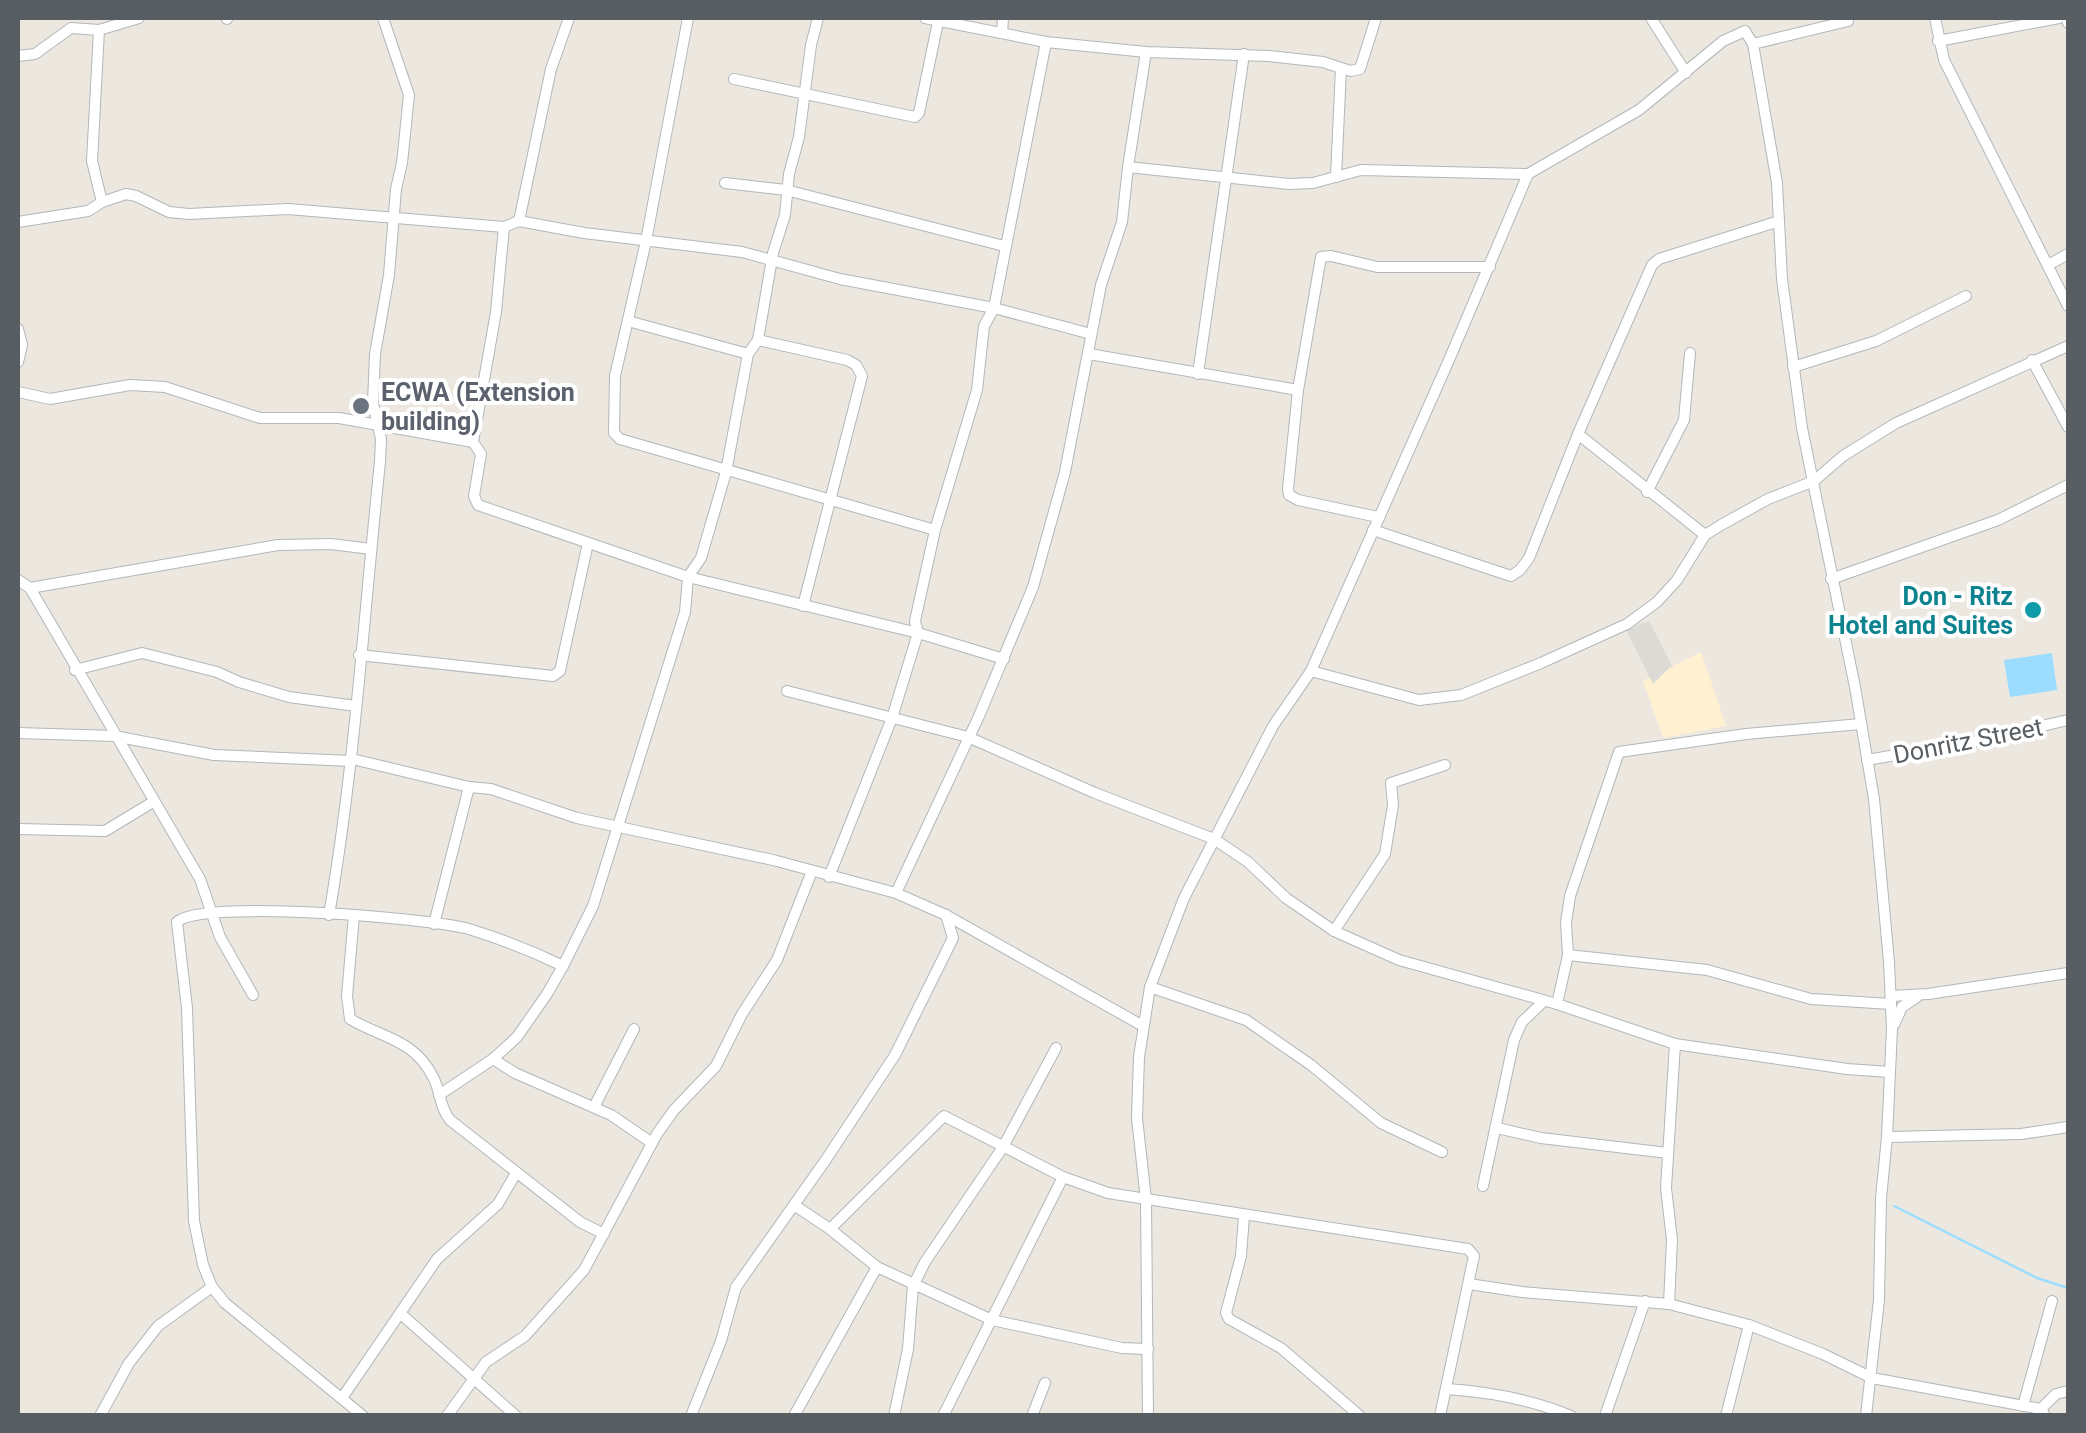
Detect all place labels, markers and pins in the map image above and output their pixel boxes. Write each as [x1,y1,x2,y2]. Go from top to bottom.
place label: ECWA (Extension building) [381,378,575,436]
marker: ECWA (Extension building) [350,395,372,417]
place label: Don - Ritz Hotel and Suites [1828,582,2013,640]
marker: Don - Ritz Hotel and Suites [2022,599,2044,621]

